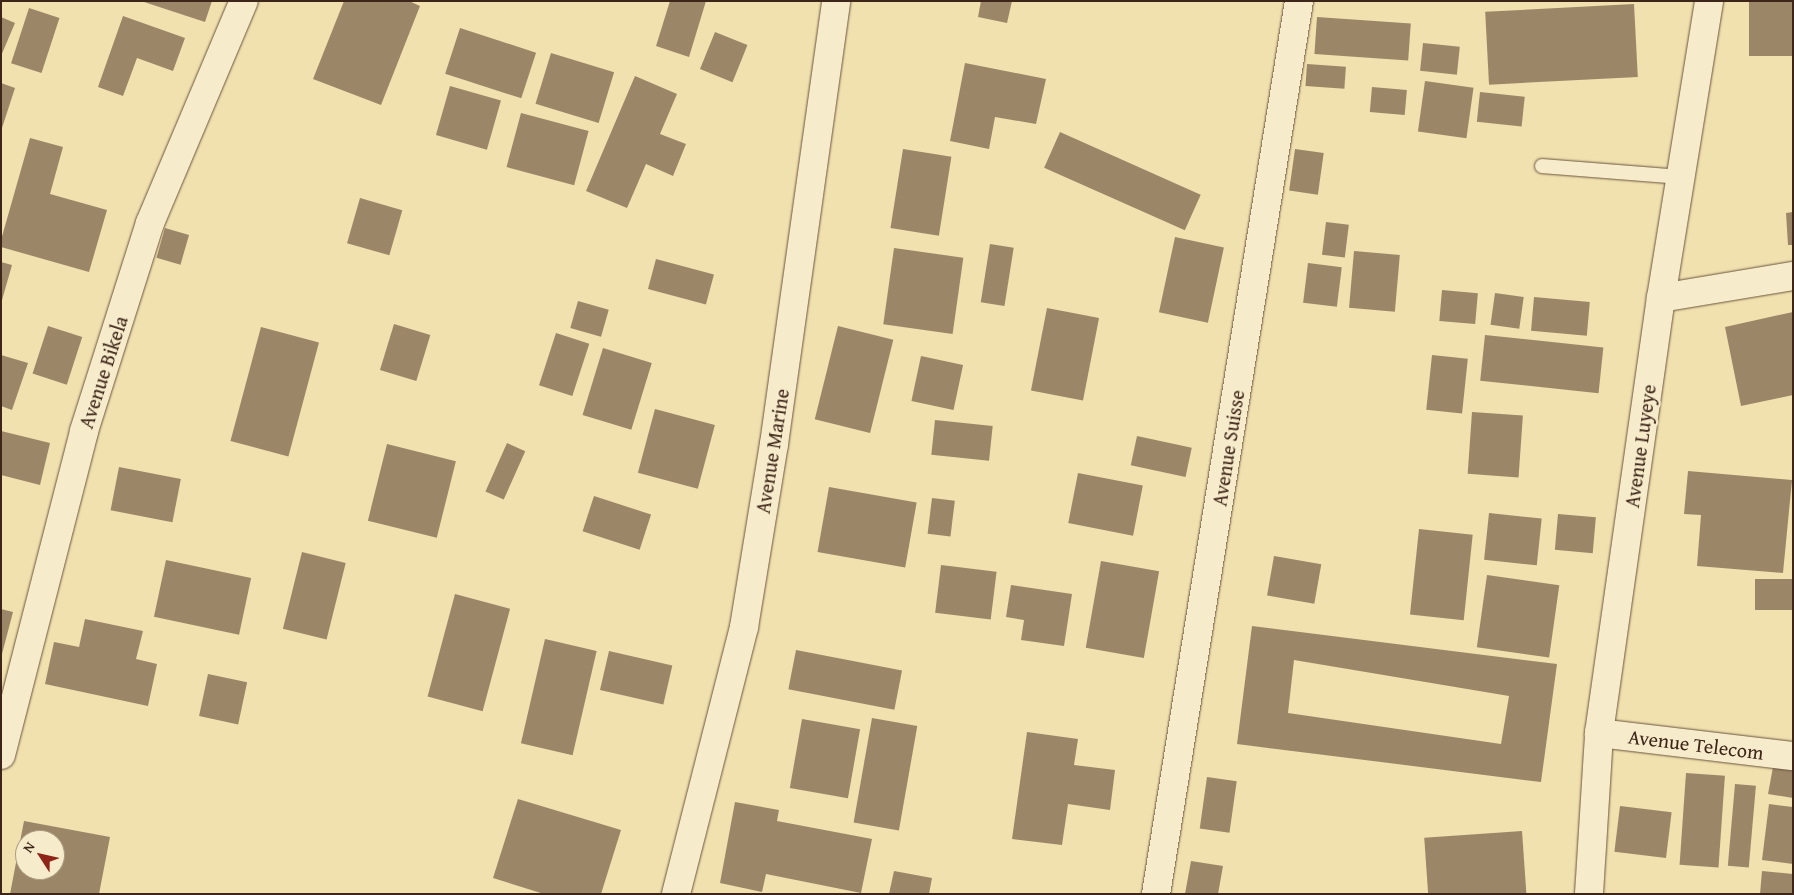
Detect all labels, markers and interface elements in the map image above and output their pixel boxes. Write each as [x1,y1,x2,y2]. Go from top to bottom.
street label: Avenue Bikela [74,313,132,431]
street label: Avenue Luyeye [1619,383,1661,509]
street label: Avenue Marine [750,387,794,515]
street label: Avenue Suisse [1207,388,1249,508]
street label: Avenue Telecom [1627,724,1765,764]
north arrow [15,830,65,880]
text: N [18,837,39,857]

